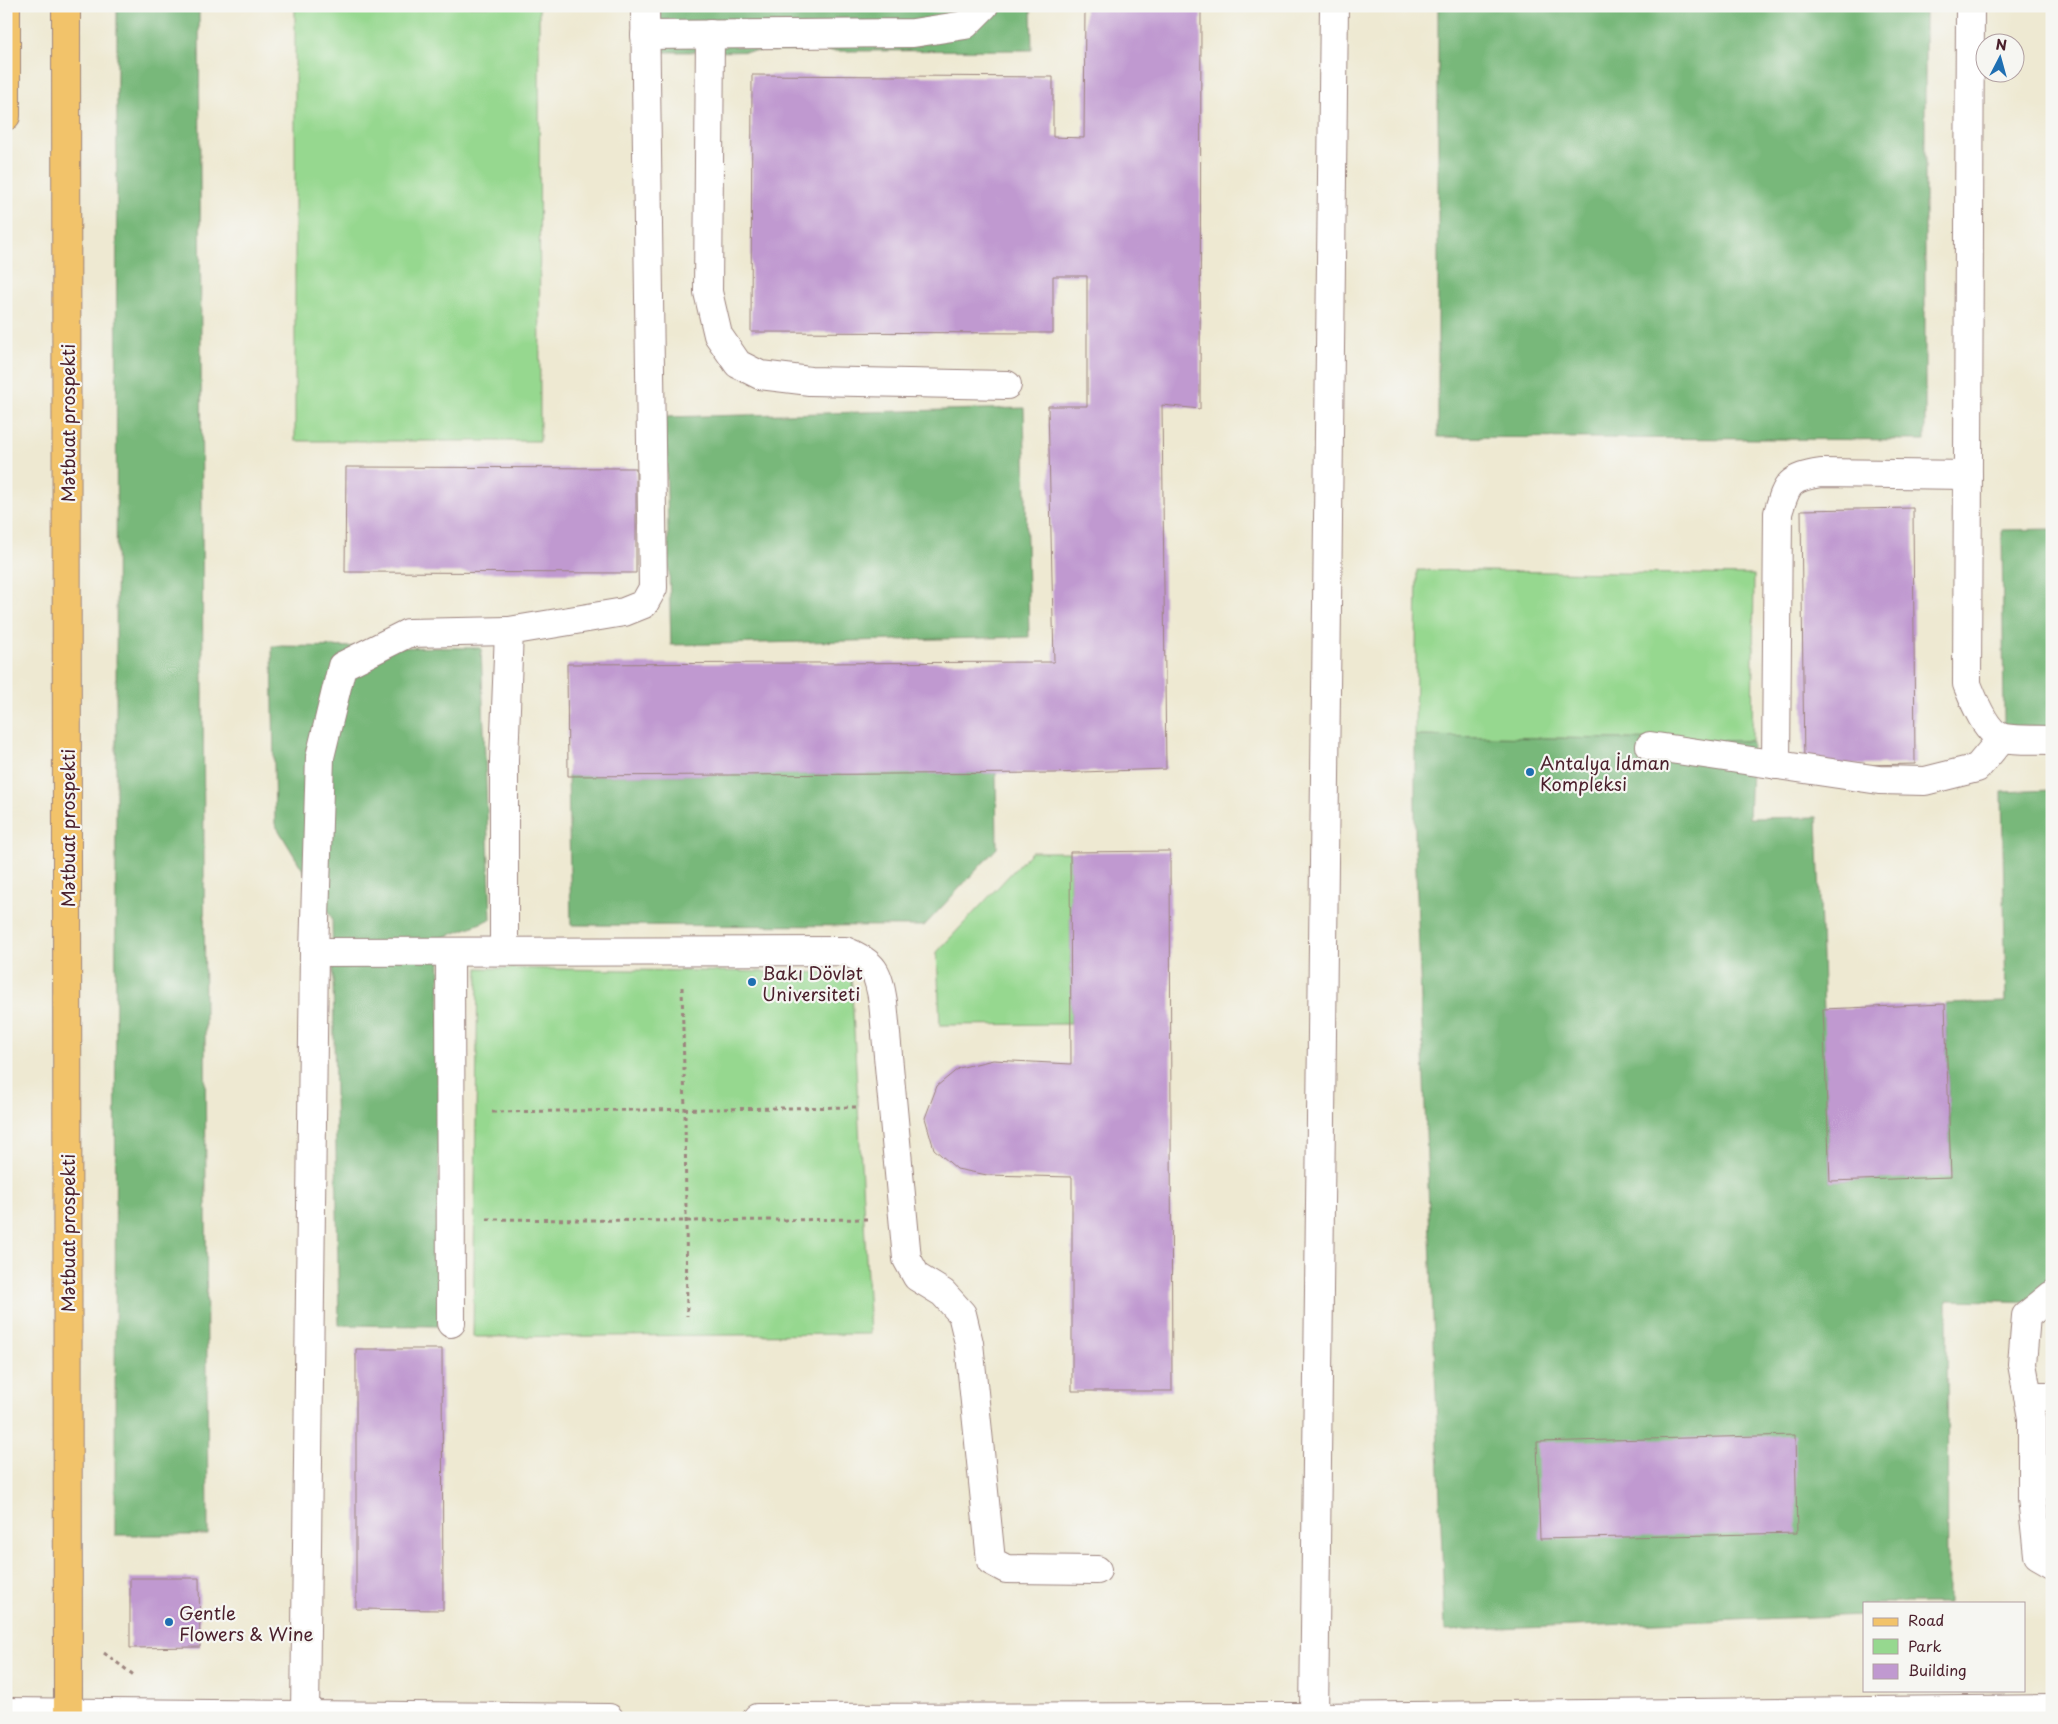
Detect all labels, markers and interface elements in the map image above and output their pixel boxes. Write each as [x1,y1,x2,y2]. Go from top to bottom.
north arrow [1976,32,2026,82]
text: N [1995,34,2008,56]
street label: Mətbuat prospekti [54,344,81,502]
street label: Mətbuat prospekti [54,749,81,907]
place label: Antalya İdman Kompleksi [1540,749,1670,797]
marker: Antalya İdman Kompleksi [1524,766,1536,778]
place label: Bakı Dövlət Universiteti [762,959,863,1007]
marker: Bakı Dövlət Universiteti [746,976,758,988]
street label: Mətbuat prospekti [54,1154,81,1312]
place label: Gentle Flowers & Wine [179,1599,314,1647]
legend [1863,1602,2026,1692]
text: Road [1908,1608,1944,1631]
marker: Gentle Flowers & Wine [163,1616,175,1628]
text: Park [1908,1634,1942,1657]
text: Building [1908,1658,1967,1681]

